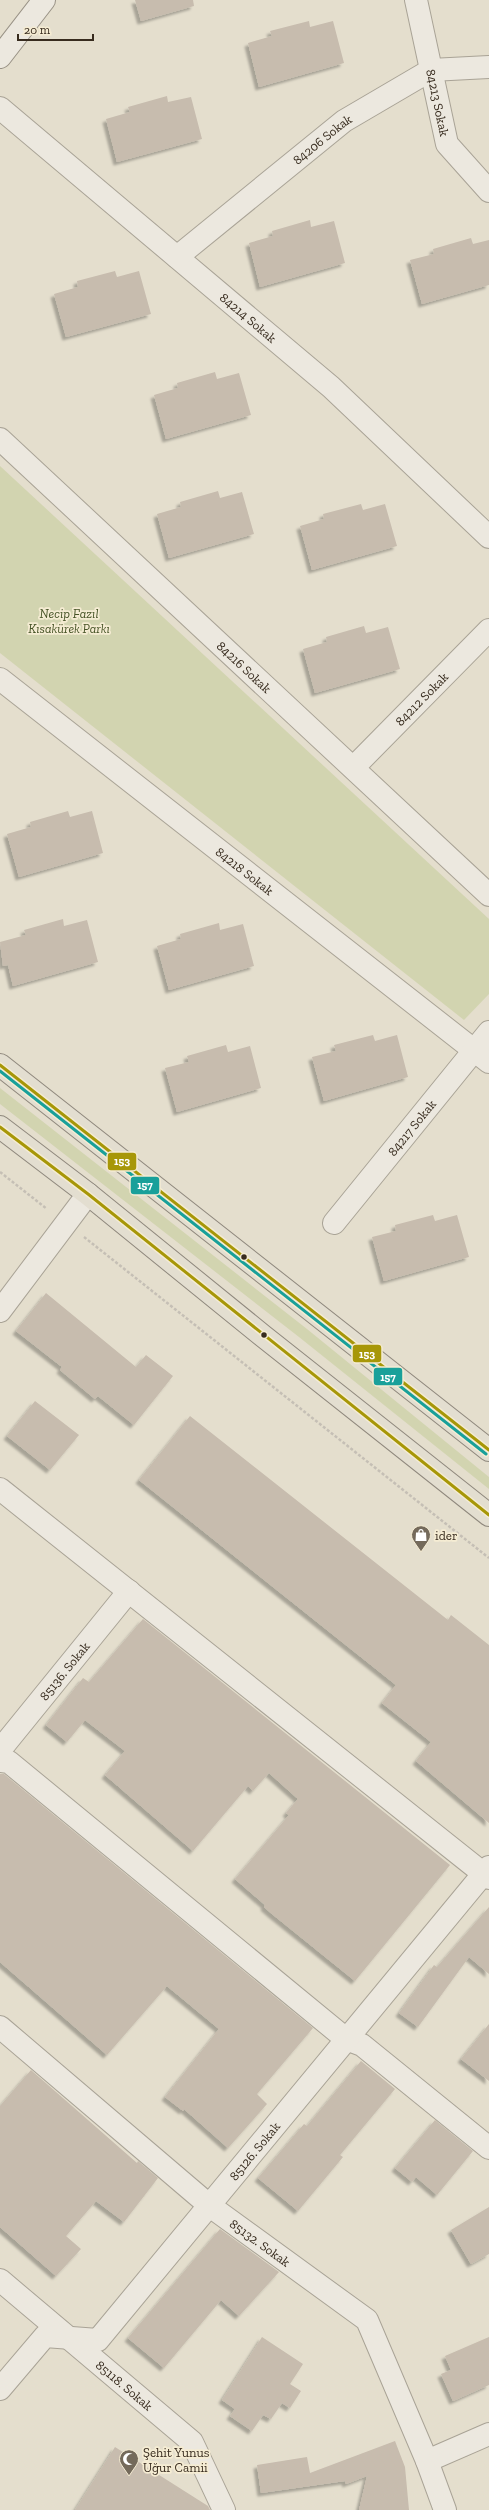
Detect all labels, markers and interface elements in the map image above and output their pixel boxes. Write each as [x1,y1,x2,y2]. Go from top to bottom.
scale bar [18,16,93,42]
text: 20 m [24,23,51,37]
street label: 84213 Sokak [423,68,452,138]
street label: 84206 Sokak [290,111,355,168]
street label: 84214 Sokak [217,290,280,346]
park label: Necip Fazıl Kısakürek Parkı [28,606,110,636]
street label: 84216 Sokak [214,638,274,696]
street label: 84212 Sokak [392,669,451,729]
street label: 84218 Sokak [213,844,277,899]
street label: 84217 Sokak [385,1096,439,1159]
line badge: 153 [107,1152,137,1171]
text: 153 [114,1155,130,1168]
line badge: 157 [130,1176,160,1195]
text: 157 [137,1179,153,1192]
unlabelled marker [239,1252,249,1262]
unlabelled marker [259,1330,269,1340]
line badge: 153 [352,1344,382,1363]
text: 153 [359,1348,375,1361]
line badge: 157 [373,1367,403,1386]
text: 157 [380,1371,396,1384]
shop icon: ider [410,1524,432,1552]
place label: ider [435,1528,457,1543]
street label: 85136. Sokak [36,1639,93,1703]
street label: 85126. Sokak [226,2119,283,2183]
street label: 85132. Sokak [227,2216,293,2270]
street label: 85118. Sokak [93,2357,156,2414]
place label: Şehit Yunus Uğur Camii [143,2445,210,2475]
mosque icon: Şehit Yunus Uğur Camii [118,2448,140,2476]

